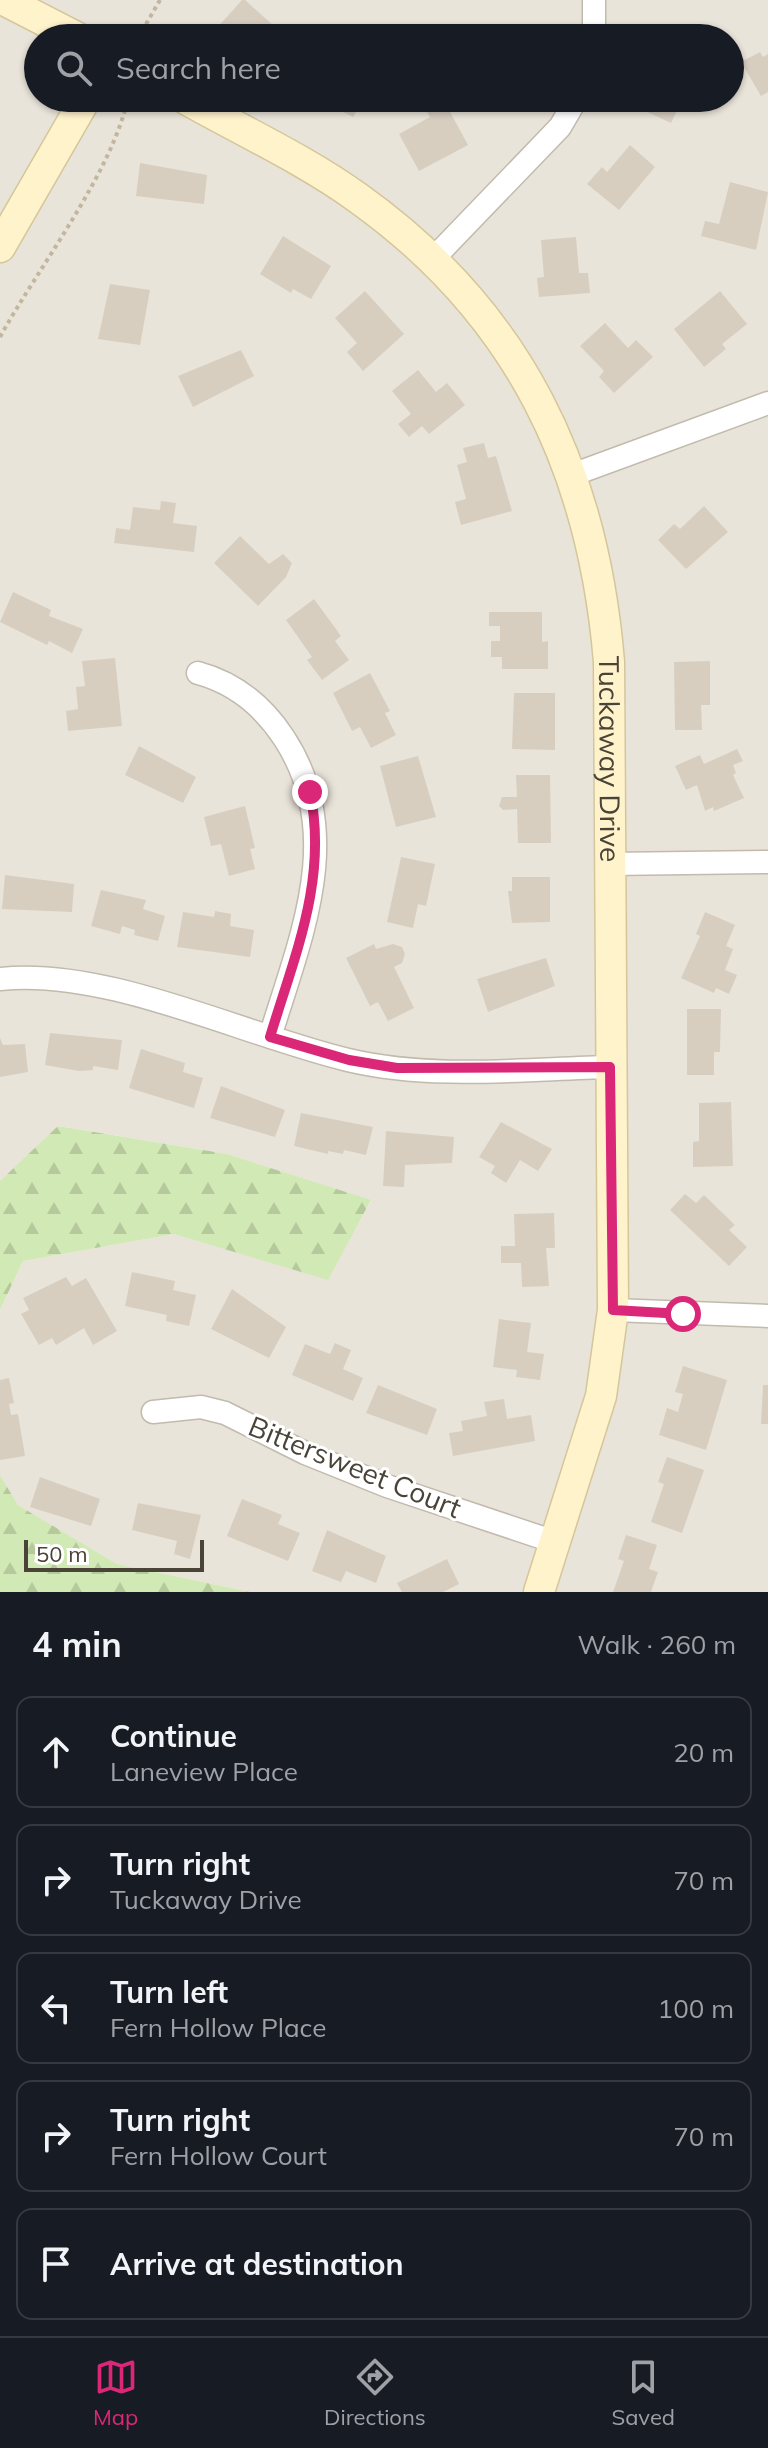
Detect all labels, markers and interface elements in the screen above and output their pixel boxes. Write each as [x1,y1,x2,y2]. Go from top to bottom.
search box [24,24,744,112]
icon: search [52,46,96,90]
text: Search here [116,49,281,87]
street label: Tuckaway Drive [592,656,628,862]
route end [292,774,328,810]
route start [665,1296,701,1332]
street label: Bittersweet Court [244,1408,467,1525]
scale bar [24,1536,204,1572]
text: 50 m [36,1540,87,1568]
text: 4 min [32,1623,122,1666]
text: Walk · 260 m [577,1628,736,1661]
text: Continue [110,1717,237,1755]
icon: ahead [34,1730,78,1774]
text: 20 m [673,1736,734,1769]
text: Laneview Place [110,1755,298,1788]
text: Turn right [110,1845,250,1883]
icon: right [34,1858,78,1902]
text: 70 m [673,1864,734,1897]
text: Tuckaway Drive [110,1883,302,1916]
text: Turn left [110,1973,228,2011]
icon: left [34,1986,78,2030]
text: 100 m [658,1992,734,2025]
text: Fern Hollow Place [110,2011,326,2044]
text: Turn right [110,2101,250,2139]
icon: right [34,2114,78,2158]
text: 70 m [673,2120,734,2153]
text: Fern Hollow Court [110,2139,327,2172]
icon: arrive [34,2242,78,2286]
text: Arrive at destination [110,2245,404,2283]
tab: Map [93,2355,138,2431]
tab: Directions [324,2355,426,2431]
tab: Saved [612,2355,675,2431]

